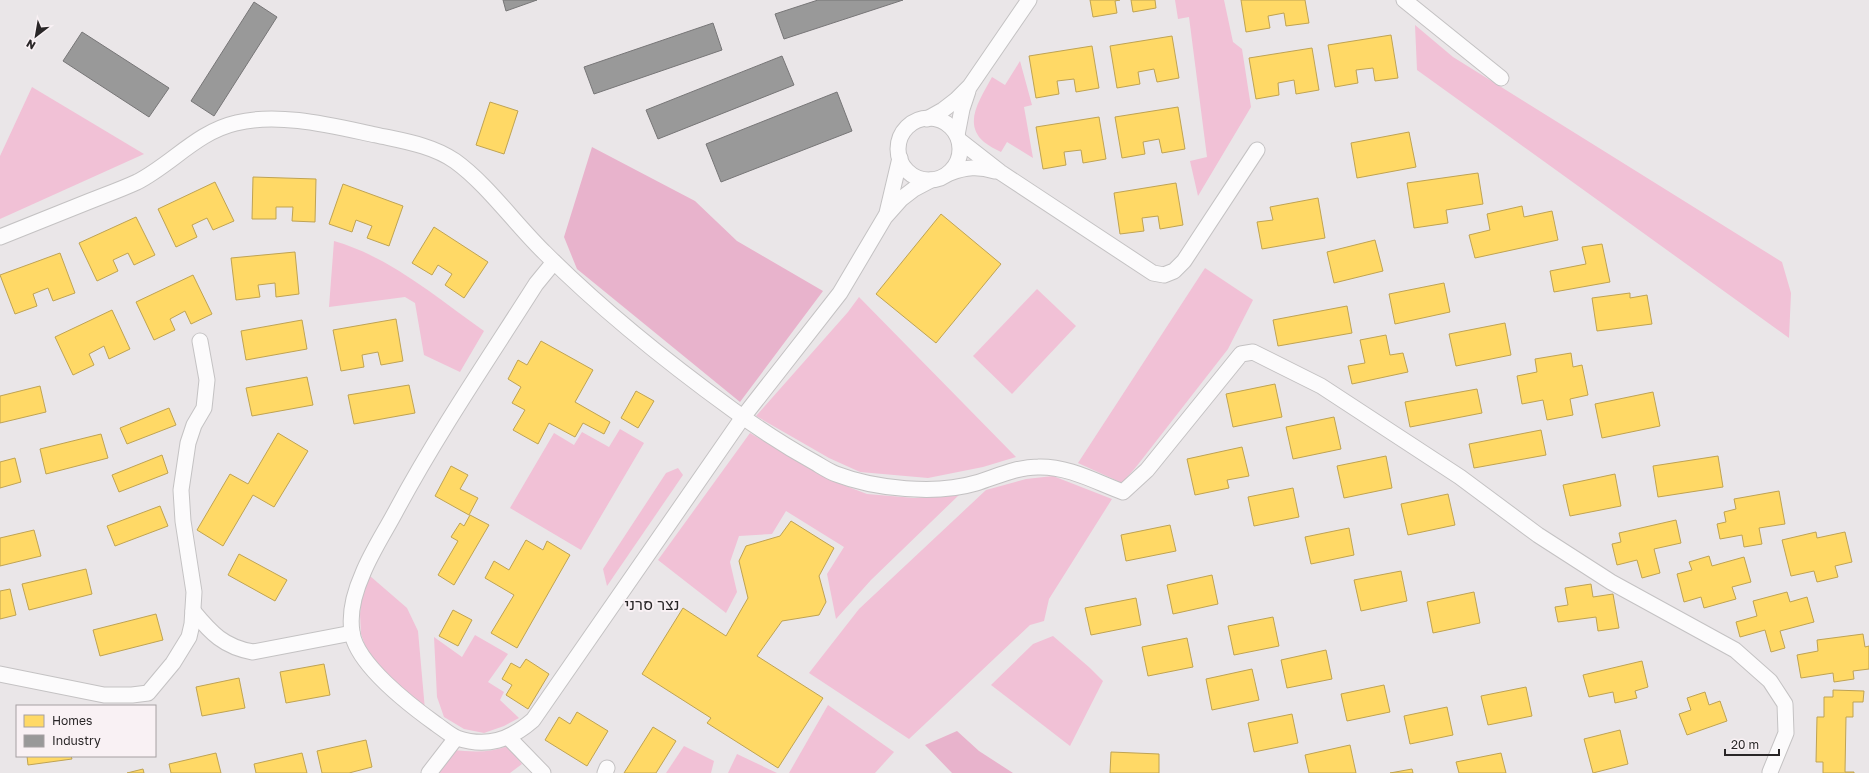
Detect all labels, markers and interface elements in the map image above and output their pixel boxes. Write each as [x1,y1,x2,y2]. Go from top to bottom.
north arrow [16,16,56,56]
text: N [24,37,38,53]
district label: נצר סרני [624,594,680,614]
legend [16,705,156,757]
text: Homes [52,713,92,728]
scale bar [1725,731,1779,757]
text: Industry [52,733,101,748]
text: 20 m [1731,737,1759,752]

